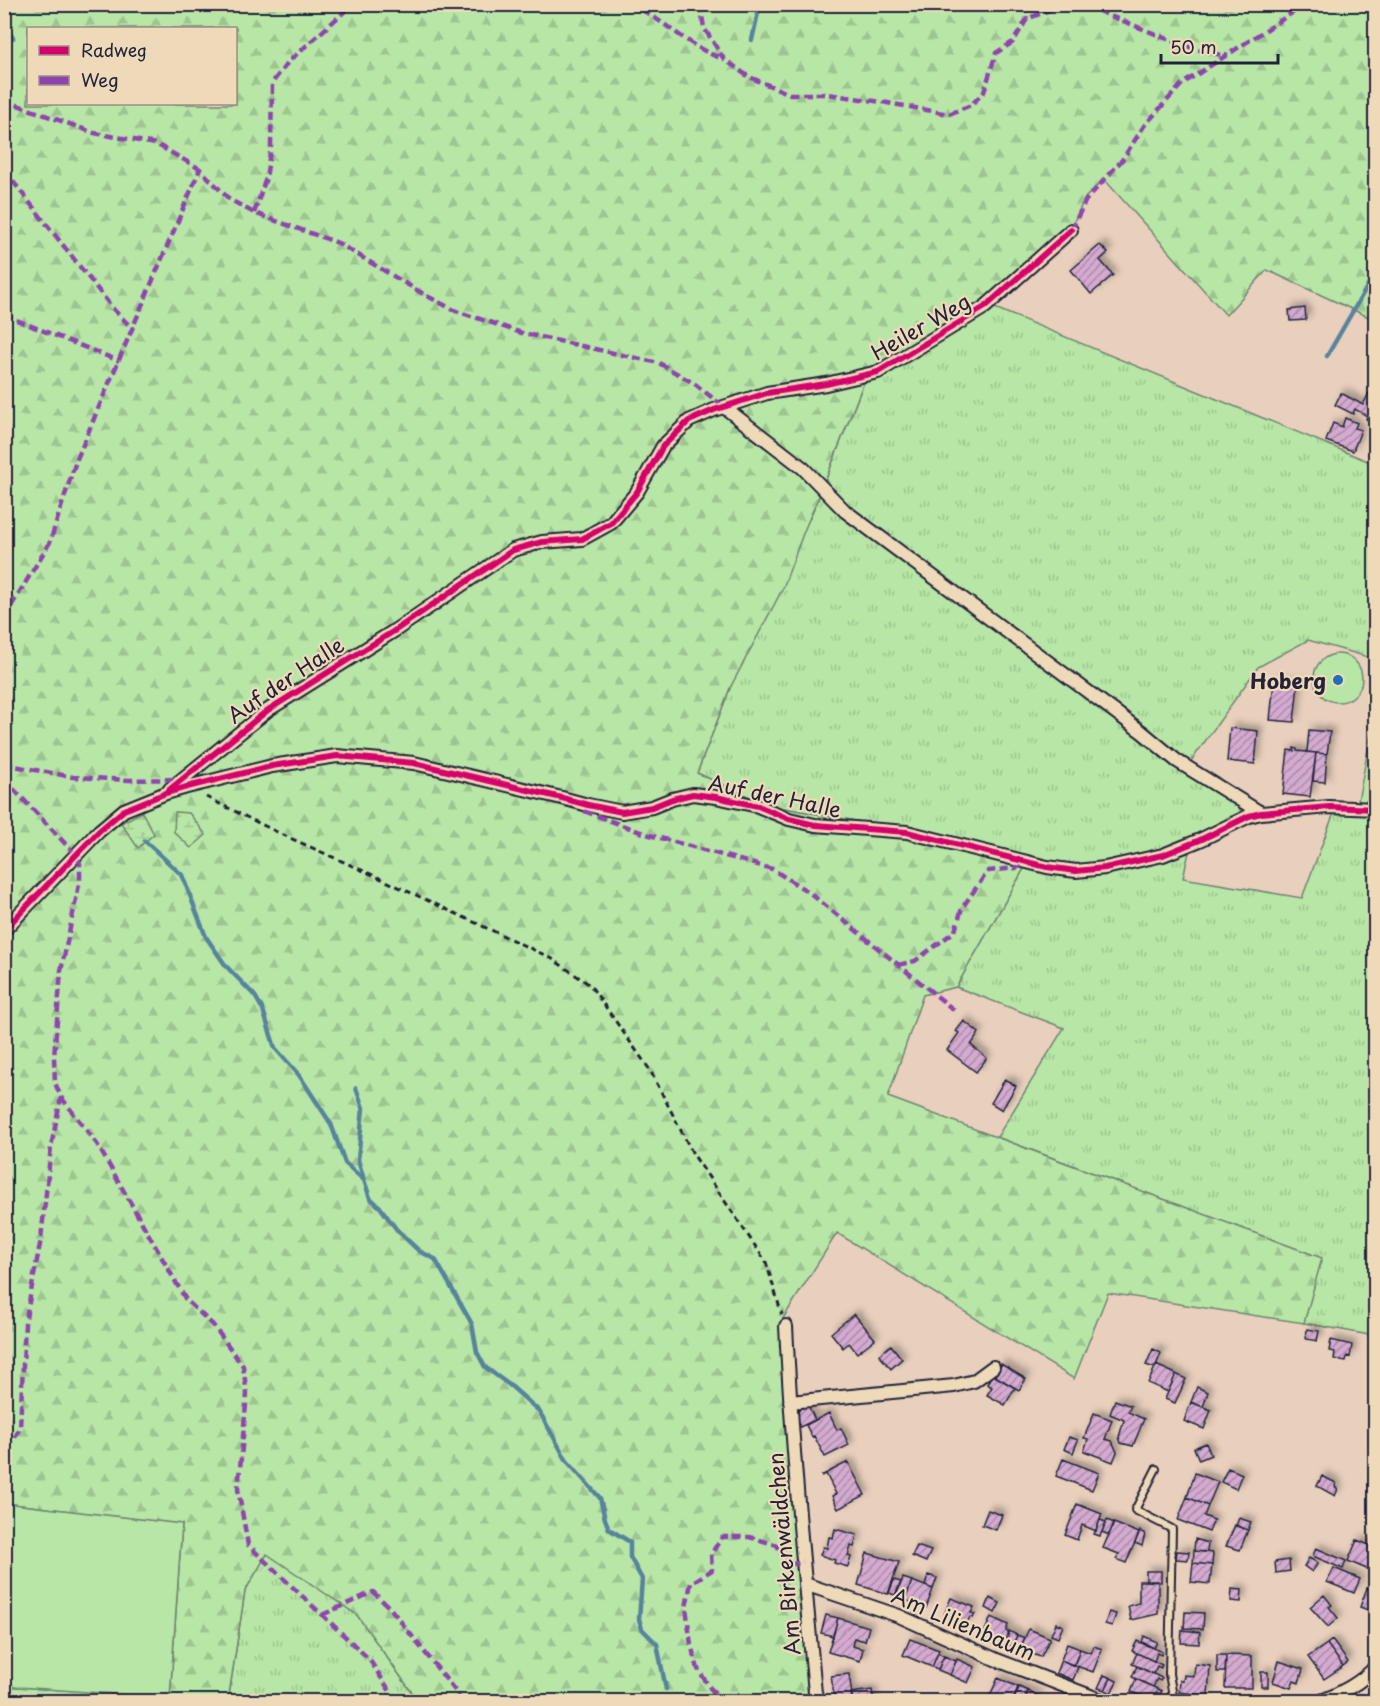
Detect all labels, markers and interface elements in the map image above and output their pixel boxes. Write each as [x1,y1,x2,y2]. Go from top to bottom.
legend [27,27,237,105]
scale bar [1161,27,1278,65]
text: 50 m [1170,33,1217,60]
text: Radweg [81,36,147,63]
text: Weg [81,66,119,93]
street label: Heiler Weg [864,285,976,367]
street label: Auf der Halle [220,628,350,730]
place label: Hoberg [1250,664,1326,696]
marker: Hoberg [1331,673,1345,687]
street label: Auf der Halle [706,765,844,825]
street label: Am Birkenwäldchen [758,1451,808,1657]
street label: Am Lilienbaum [887,1578,1041,1668]

